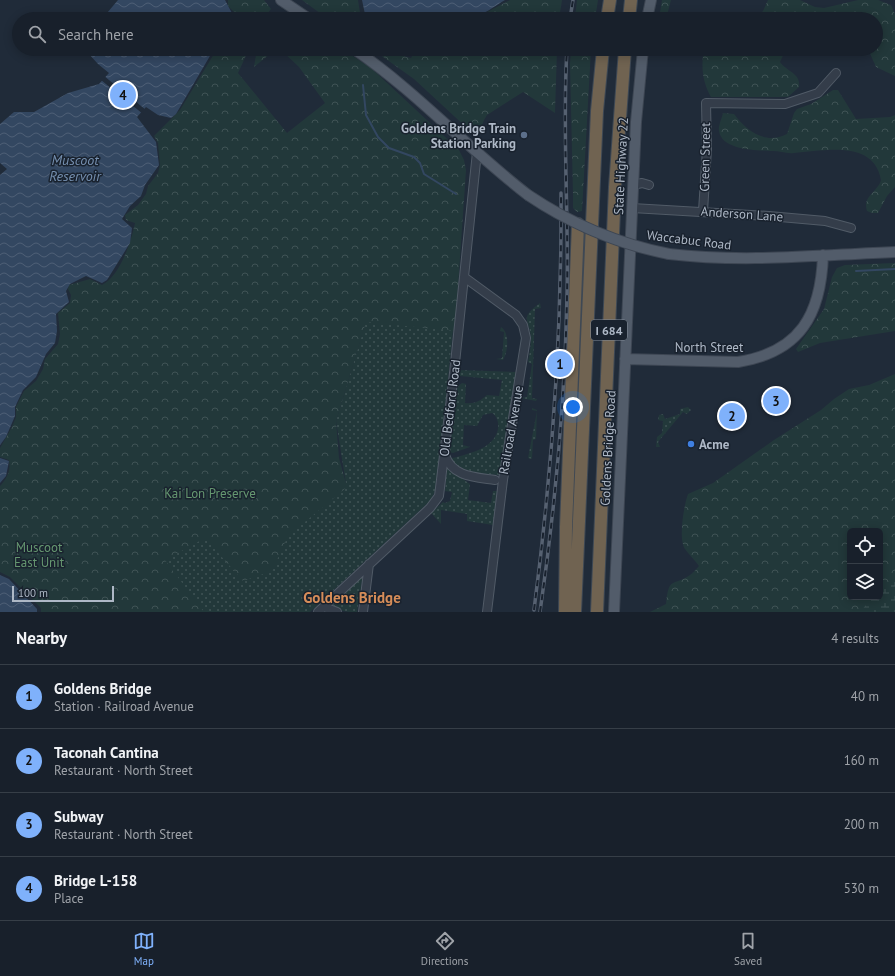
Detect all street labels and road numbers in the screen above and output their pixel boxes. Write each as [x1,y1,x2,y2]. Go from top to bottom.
street label: State Highway 22 [610,117,632,215]
street label: Green Street [696,122,714,192]
street label: Anderson Lane [700,203,784,225]
street label: Waccabuc Road [646,226,732,254]
road number: I 684 [591,320,627,340]
street label: North Street [675,339,744,356]
street label: Old Bedford Road [436,358,464,458]
street label: Railroad Avenue [495,384,527,476]
street label: Goldens Bridge Road [596,390,620,506]

